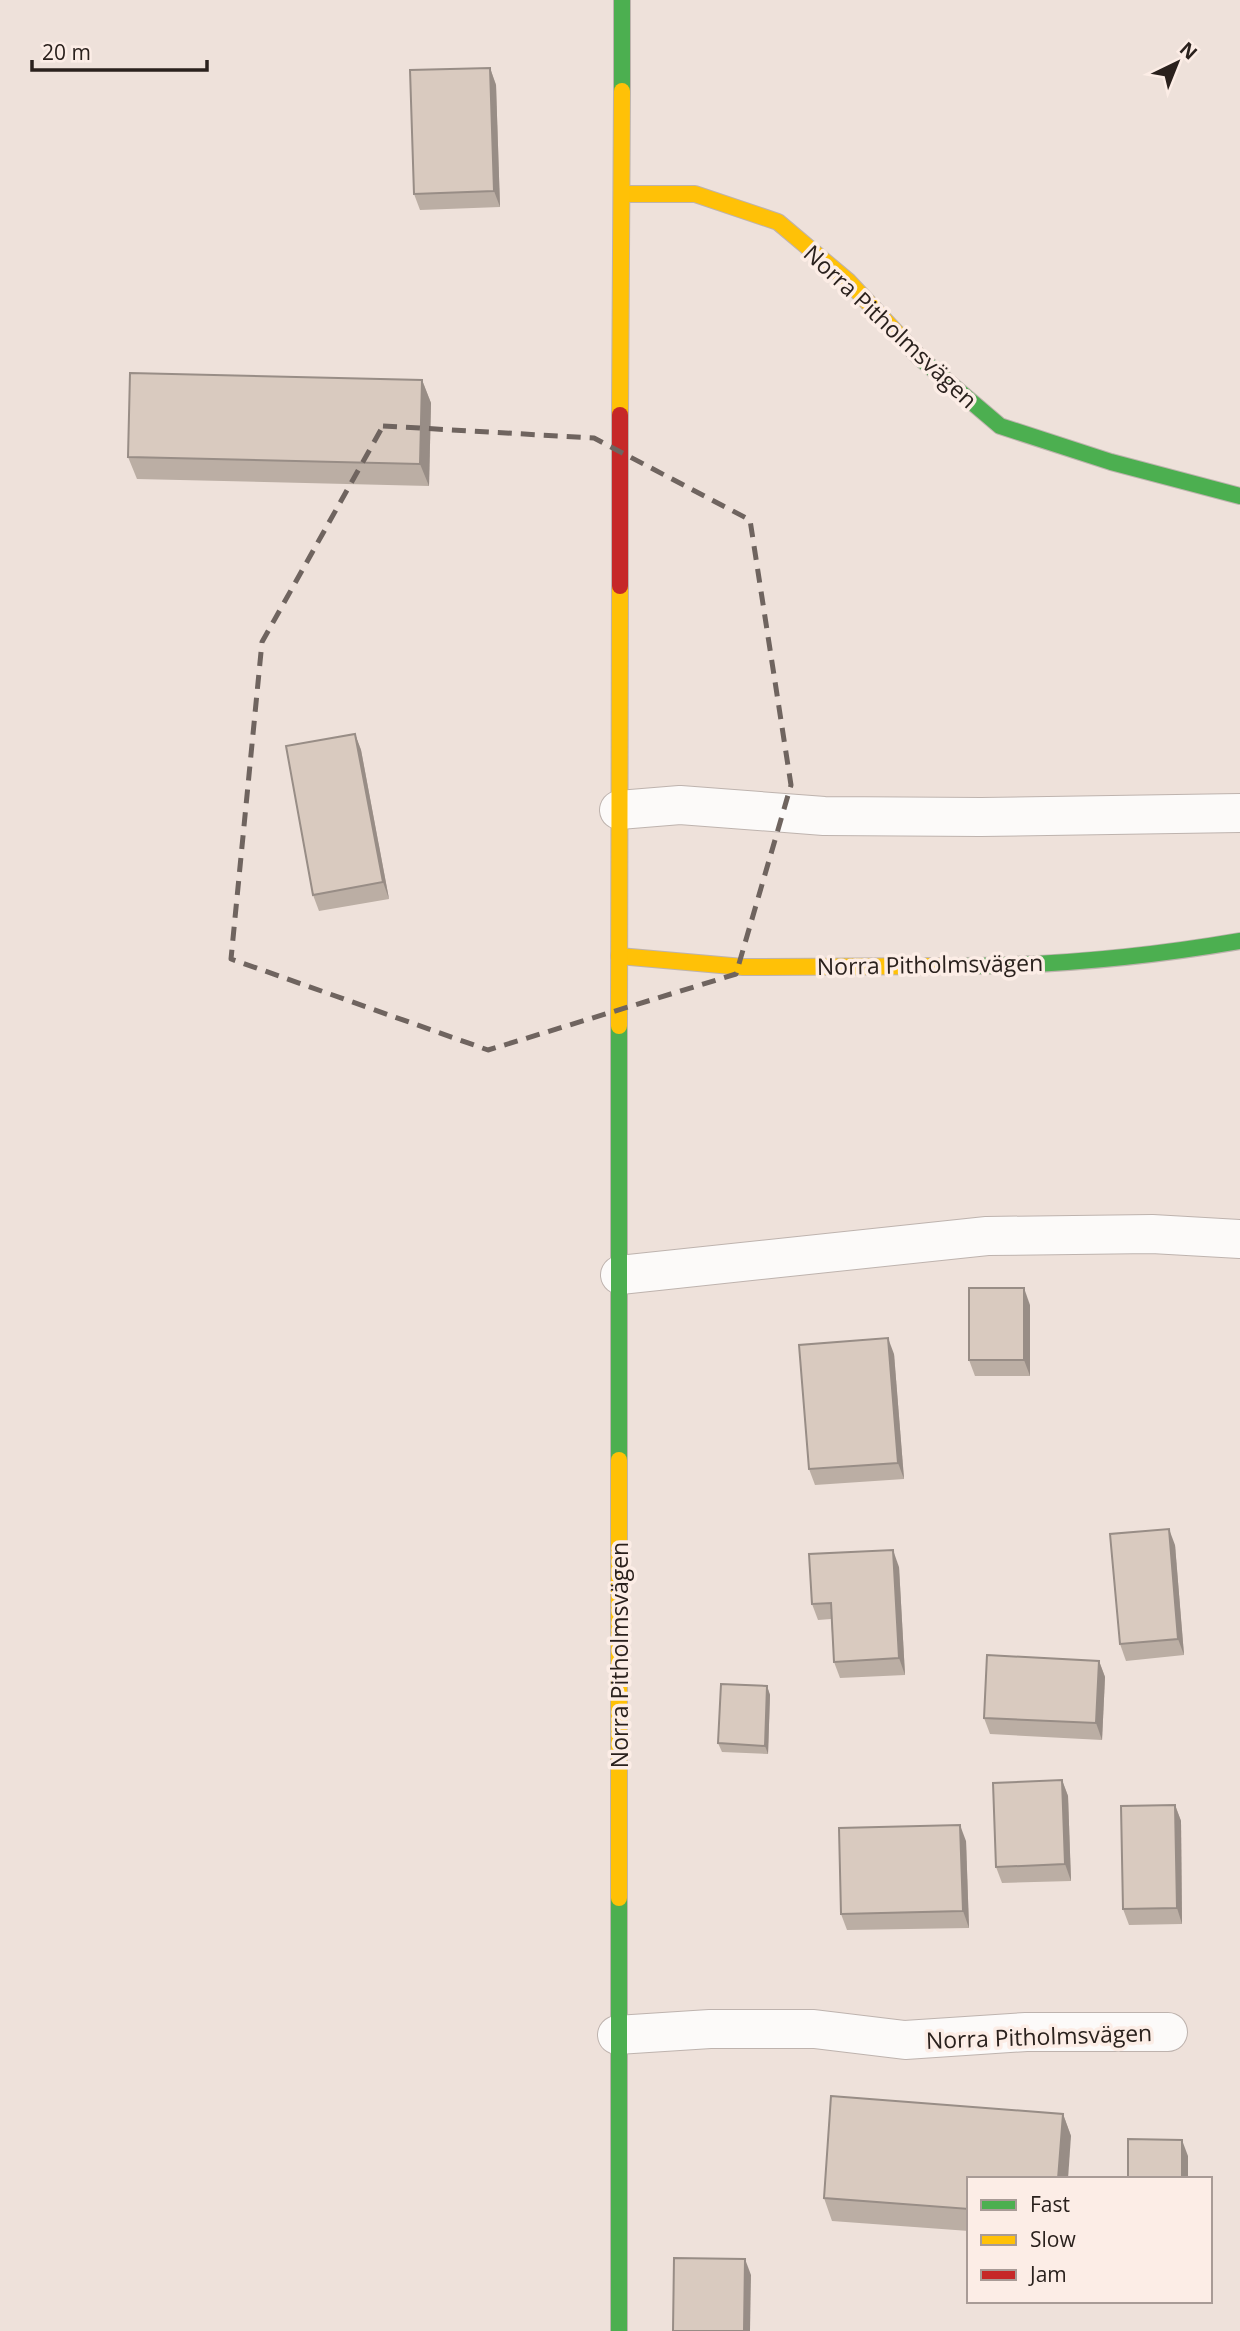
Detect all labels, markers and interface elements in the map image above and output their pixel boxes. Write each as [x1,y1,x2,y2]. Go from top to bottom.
scale bar [32,28,206,72]
north arrow [1142,28,1212,98]
text: N [1174,36,1203,65]
text: 20 m [42,38,91,66]
street label: Norra Pitholmsvägen [797,237,985,415]
street label: Norra Pitholmsvägen [817,946,1043,982]
street label: Norra Pitholmsvägen [603,1542,635,1768]
street label: Norra Pitholmsvägen [925,2016,1153,2056]
legend [967,2177,1212,2303]
text: Fast [1030,2190,1070,2218]
text: Slow [1030,2225,1076,2253]
text: Jam [1028,2260,1067,2288]

